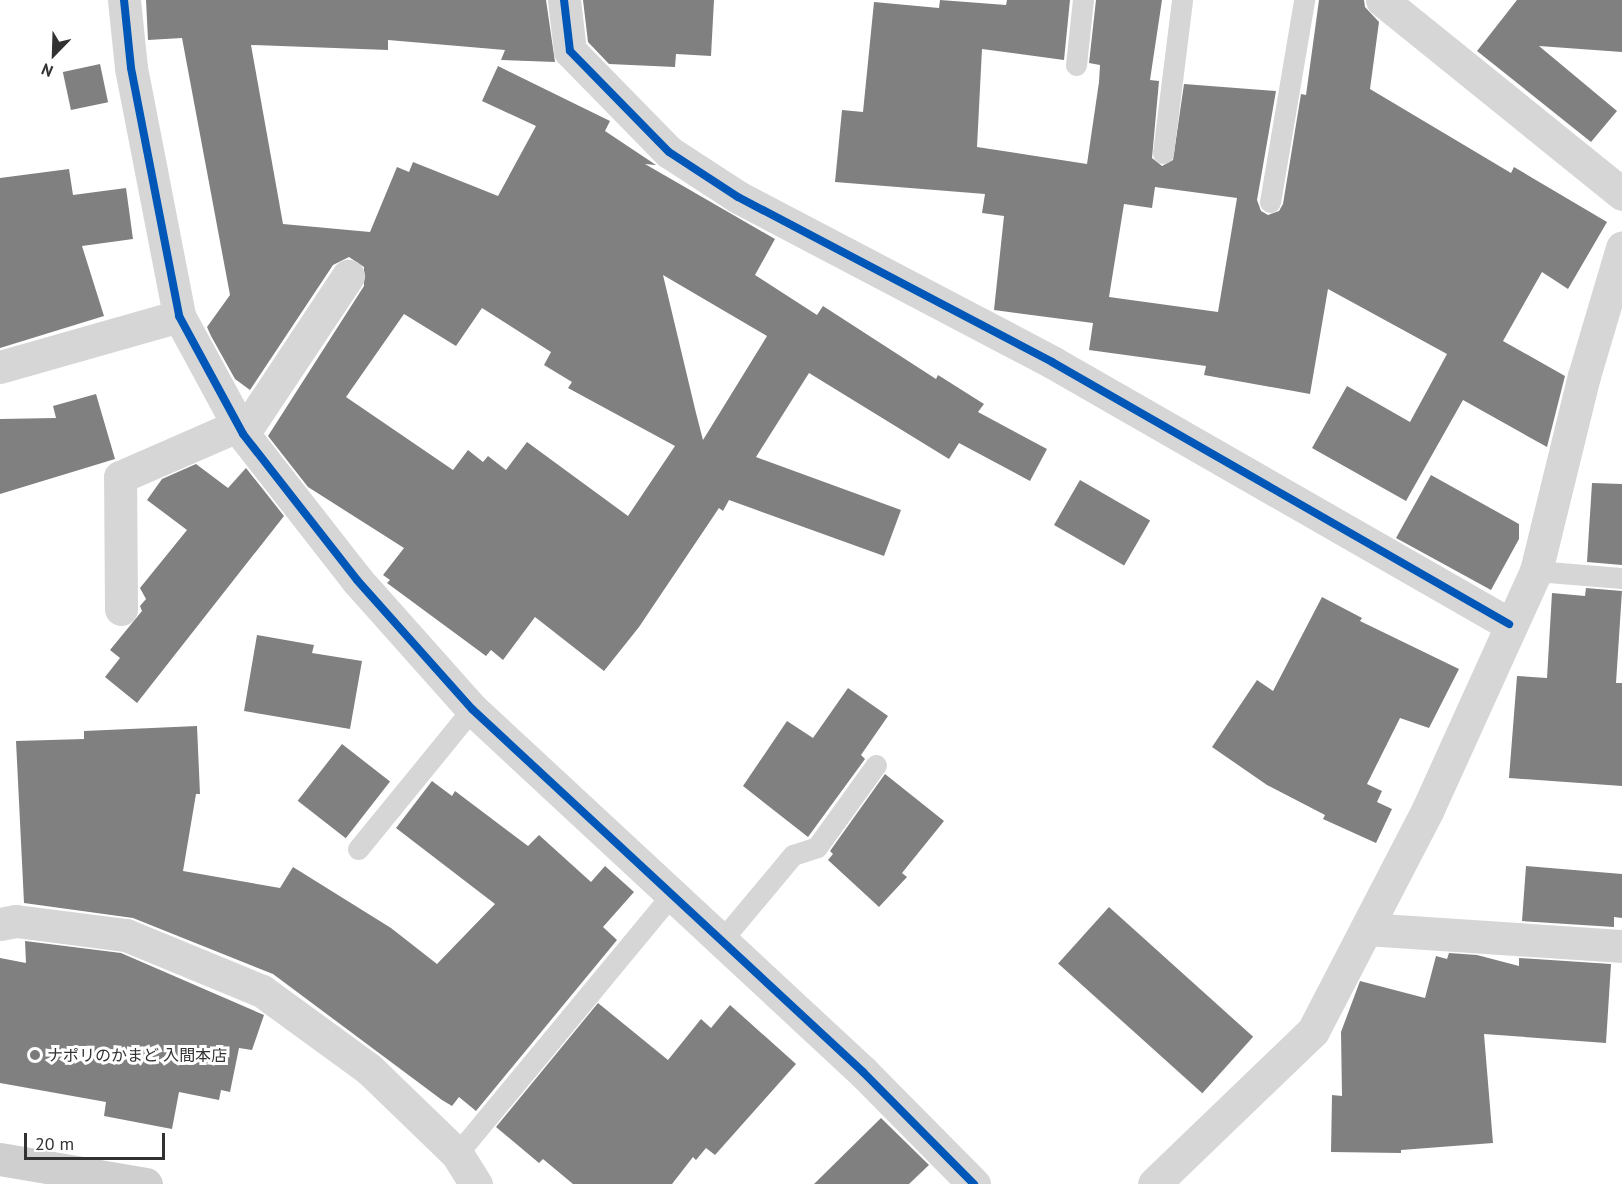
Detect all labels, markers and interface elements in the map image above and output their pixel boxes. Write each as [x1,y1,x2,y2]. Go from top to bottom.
north arrow [24,24,84,84]
text: N [38,59,56,82]
place label: ナポリのかまど 入間本店 [47,1045,227,1065]
marker: ナポリのかまど 入間本店 [28,1048,42,1062]
scale bar [27,1121,168,1159]
text: 20 m [35,1132,74,1155]

